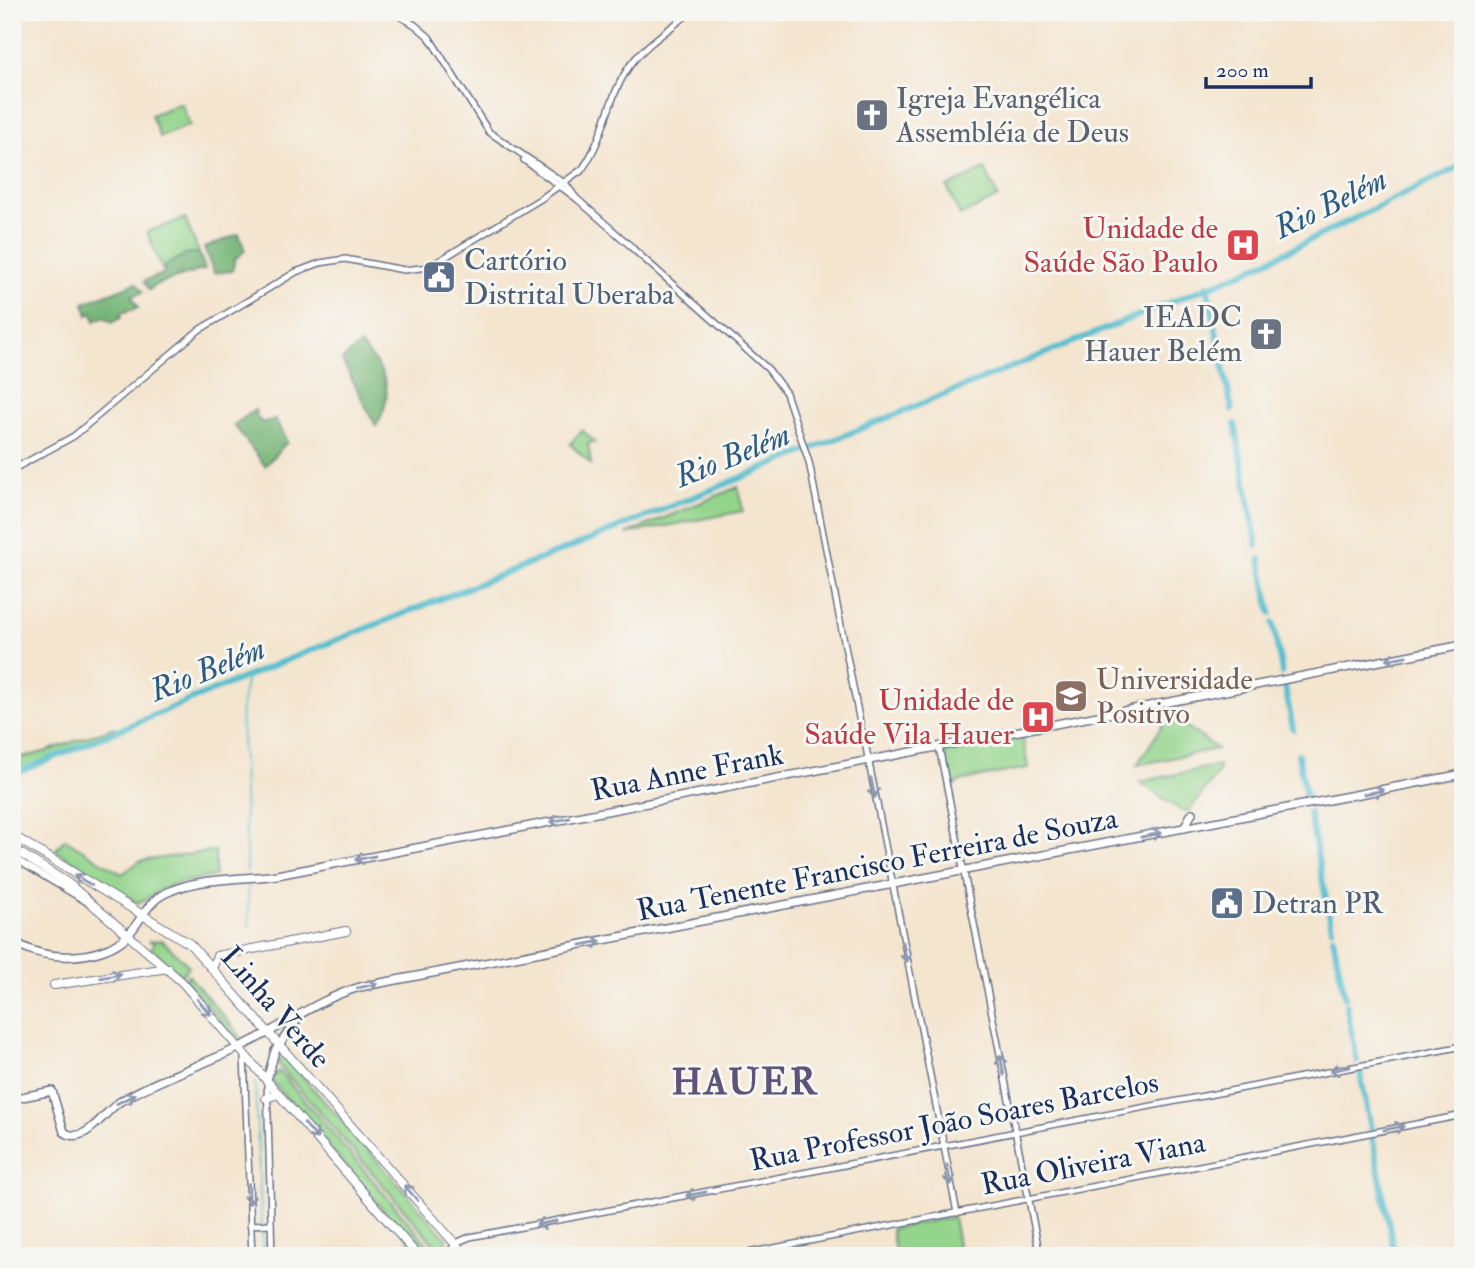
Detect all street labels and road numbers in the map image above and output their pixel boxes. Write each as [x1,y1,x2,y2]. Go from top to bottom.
street label: Rua Anne Frank [588,736,787,809]
street label: Rua Tenente Francisco Ferreira de Souza [634,800,1121,929]
street label: Linha Verde [213,939,339,1076]
street label: Rua Professor João Soares Barcelos [747,1064,1162,1179]
street label: Rua Oliveira Viana [978,1124,1209,1203]

